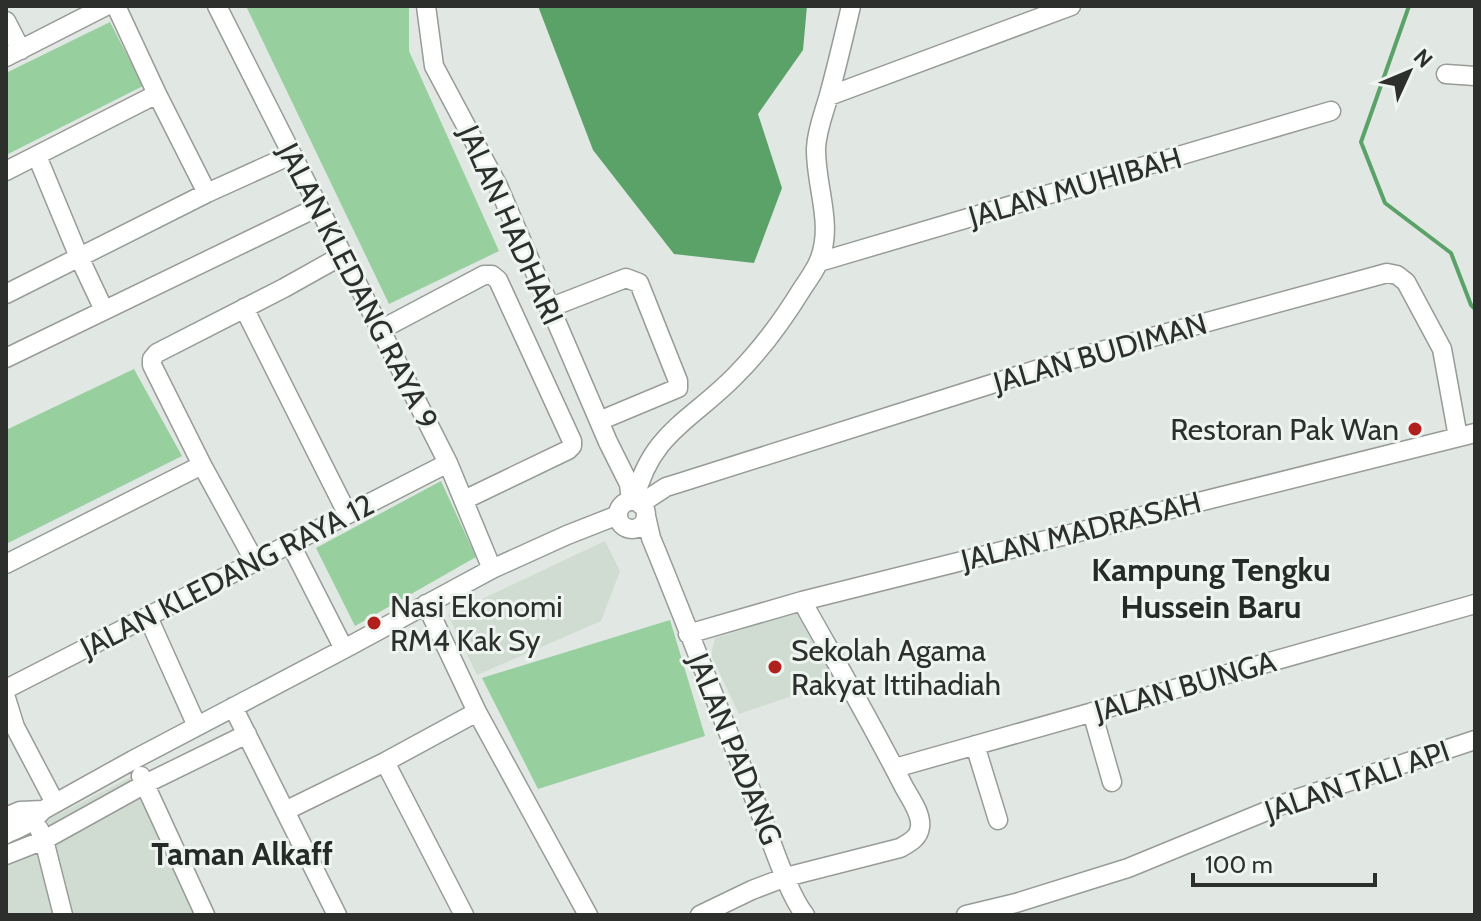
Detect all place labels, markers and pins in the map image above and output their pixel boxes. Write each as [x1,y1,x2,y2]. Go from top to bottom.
place label: Restoran Pak Wan [1170,411,1399,448]
marker: Restoran Pak Wan [1406,420,1424,438]
place label: Nasi Ekonomi RM4 Kak Sy [390,588,563,659]
marker: Nasi Ekonomi RM4 Kak Sy [365,614,383,632]
place label: Sekolah Agama Rakyat Ittihadiah [791,632,1001,703]
marker: Sekolah Agama Rakyat Ittihadiah [766,658,784,676]

